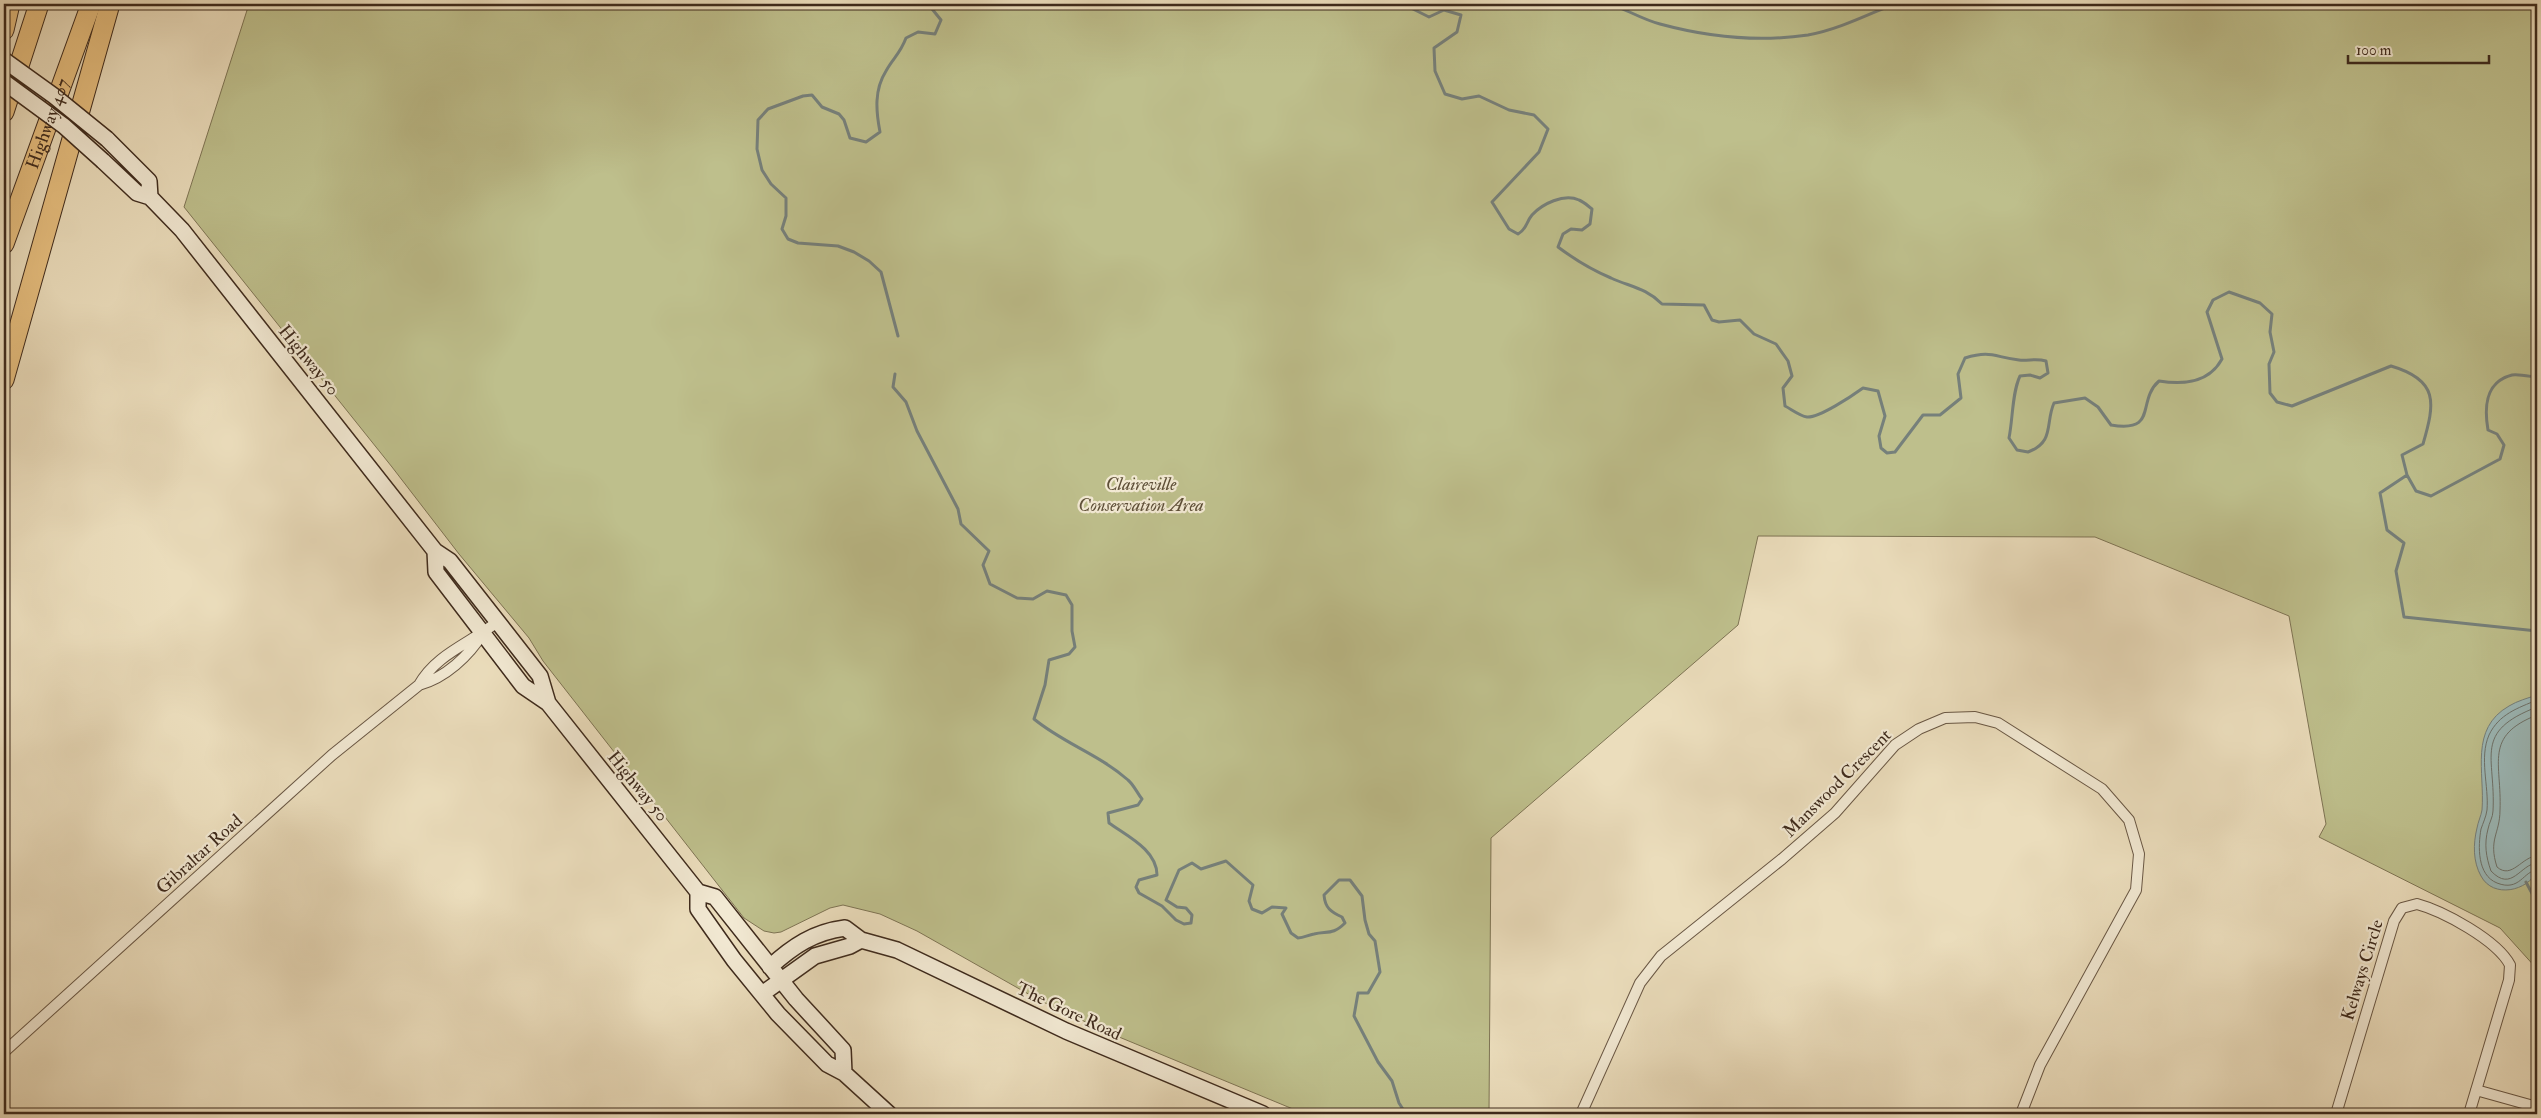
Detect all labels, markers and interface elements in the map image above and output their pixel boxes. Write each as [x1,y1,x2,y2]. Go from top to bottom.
scale bar [2348,32,2490,64]
text: 100 m [2356,41,2392,60]
street label: Highway 407 [21,75,75,172]
street label: Highway 50 [273,320,344,400]
park label: Claireville Conservation Area [1078,473,1204,517]
street label: Manswood Crescent [1778,724,1897,842]
street label: Highway 50 [602,746,673,826]
street label: Gibraltar Road [151,809,247,899]
street label: Kelways Circle [2336,916,2389,1023]
street label: The Gore Road [1012,977,1125,1046]

